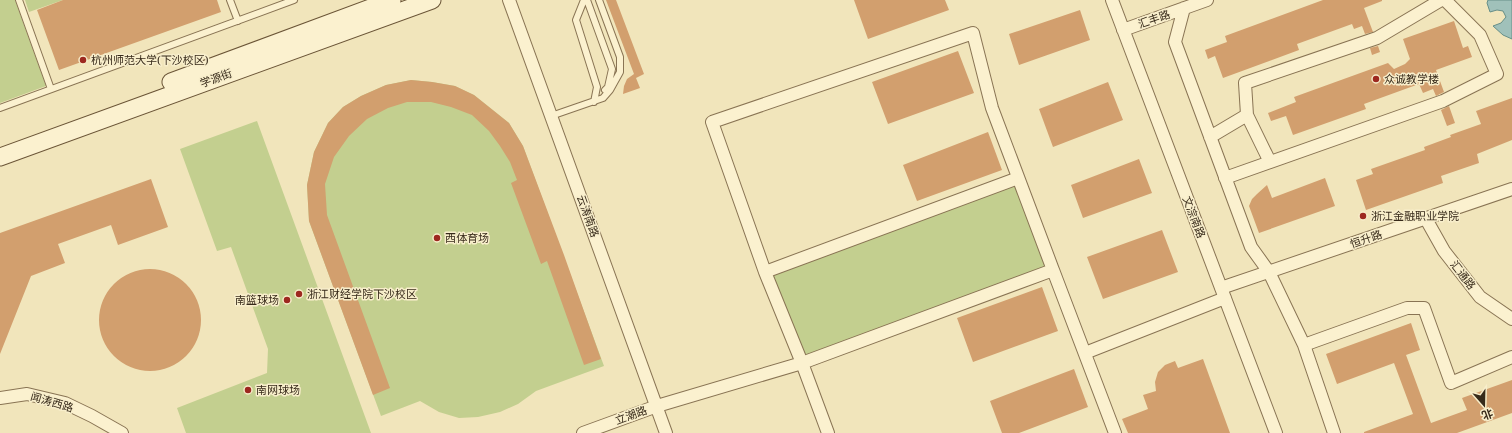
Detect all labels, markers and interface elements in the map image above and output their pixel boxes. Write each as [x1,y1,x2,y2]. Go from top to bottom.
street label: 汇丰路 [1136,6,1172,31]
place label: 杭州师范大学(下沙校区) [91,52,209,67]
marker: 杭州师范大学(下沙校区) [78,55,88,65]
street label: 学源街 [198,65,234,90]
place label: 众诚教学楼 [1384,71,1439,86]
marker: 众诚教学楼 [1371,74,1381,84]
street label: 云涛南路 [574,193,603,239]
street label: 文淙南路 [1180,194,1209,240]
place label: 浙江金融职业学院 [1371,208,1459,223]
marker: 浙江金融职业学院 [1358,211,1368,221]
street label: 恒升路 [1348,226,1384,251]
place label: 西体育场 [445,230,489,245]
marker: 西体育场 [432,233,442,243]
street label: 汇通路 [1447,257,1479,292]
place label: 浙江财经学院下沙校区 [307,286,417,301]
marker: 浙江财经学院下沙校区 [294,289,304,299]
place label: 南篮球场 [235,292,279,307]
marker: 南篮球场 [282,295,292,305]
place label: 南网球场 [256,382,300,397]
marker: 南网球场 [243,385,253,395]
north arrow [1464,385,1504,425]
street label: 闻涛西路 [29,388,75,415]
street label: 立潮路 [613,402,649,427]
text: 北 [1480,406,1495,424]

